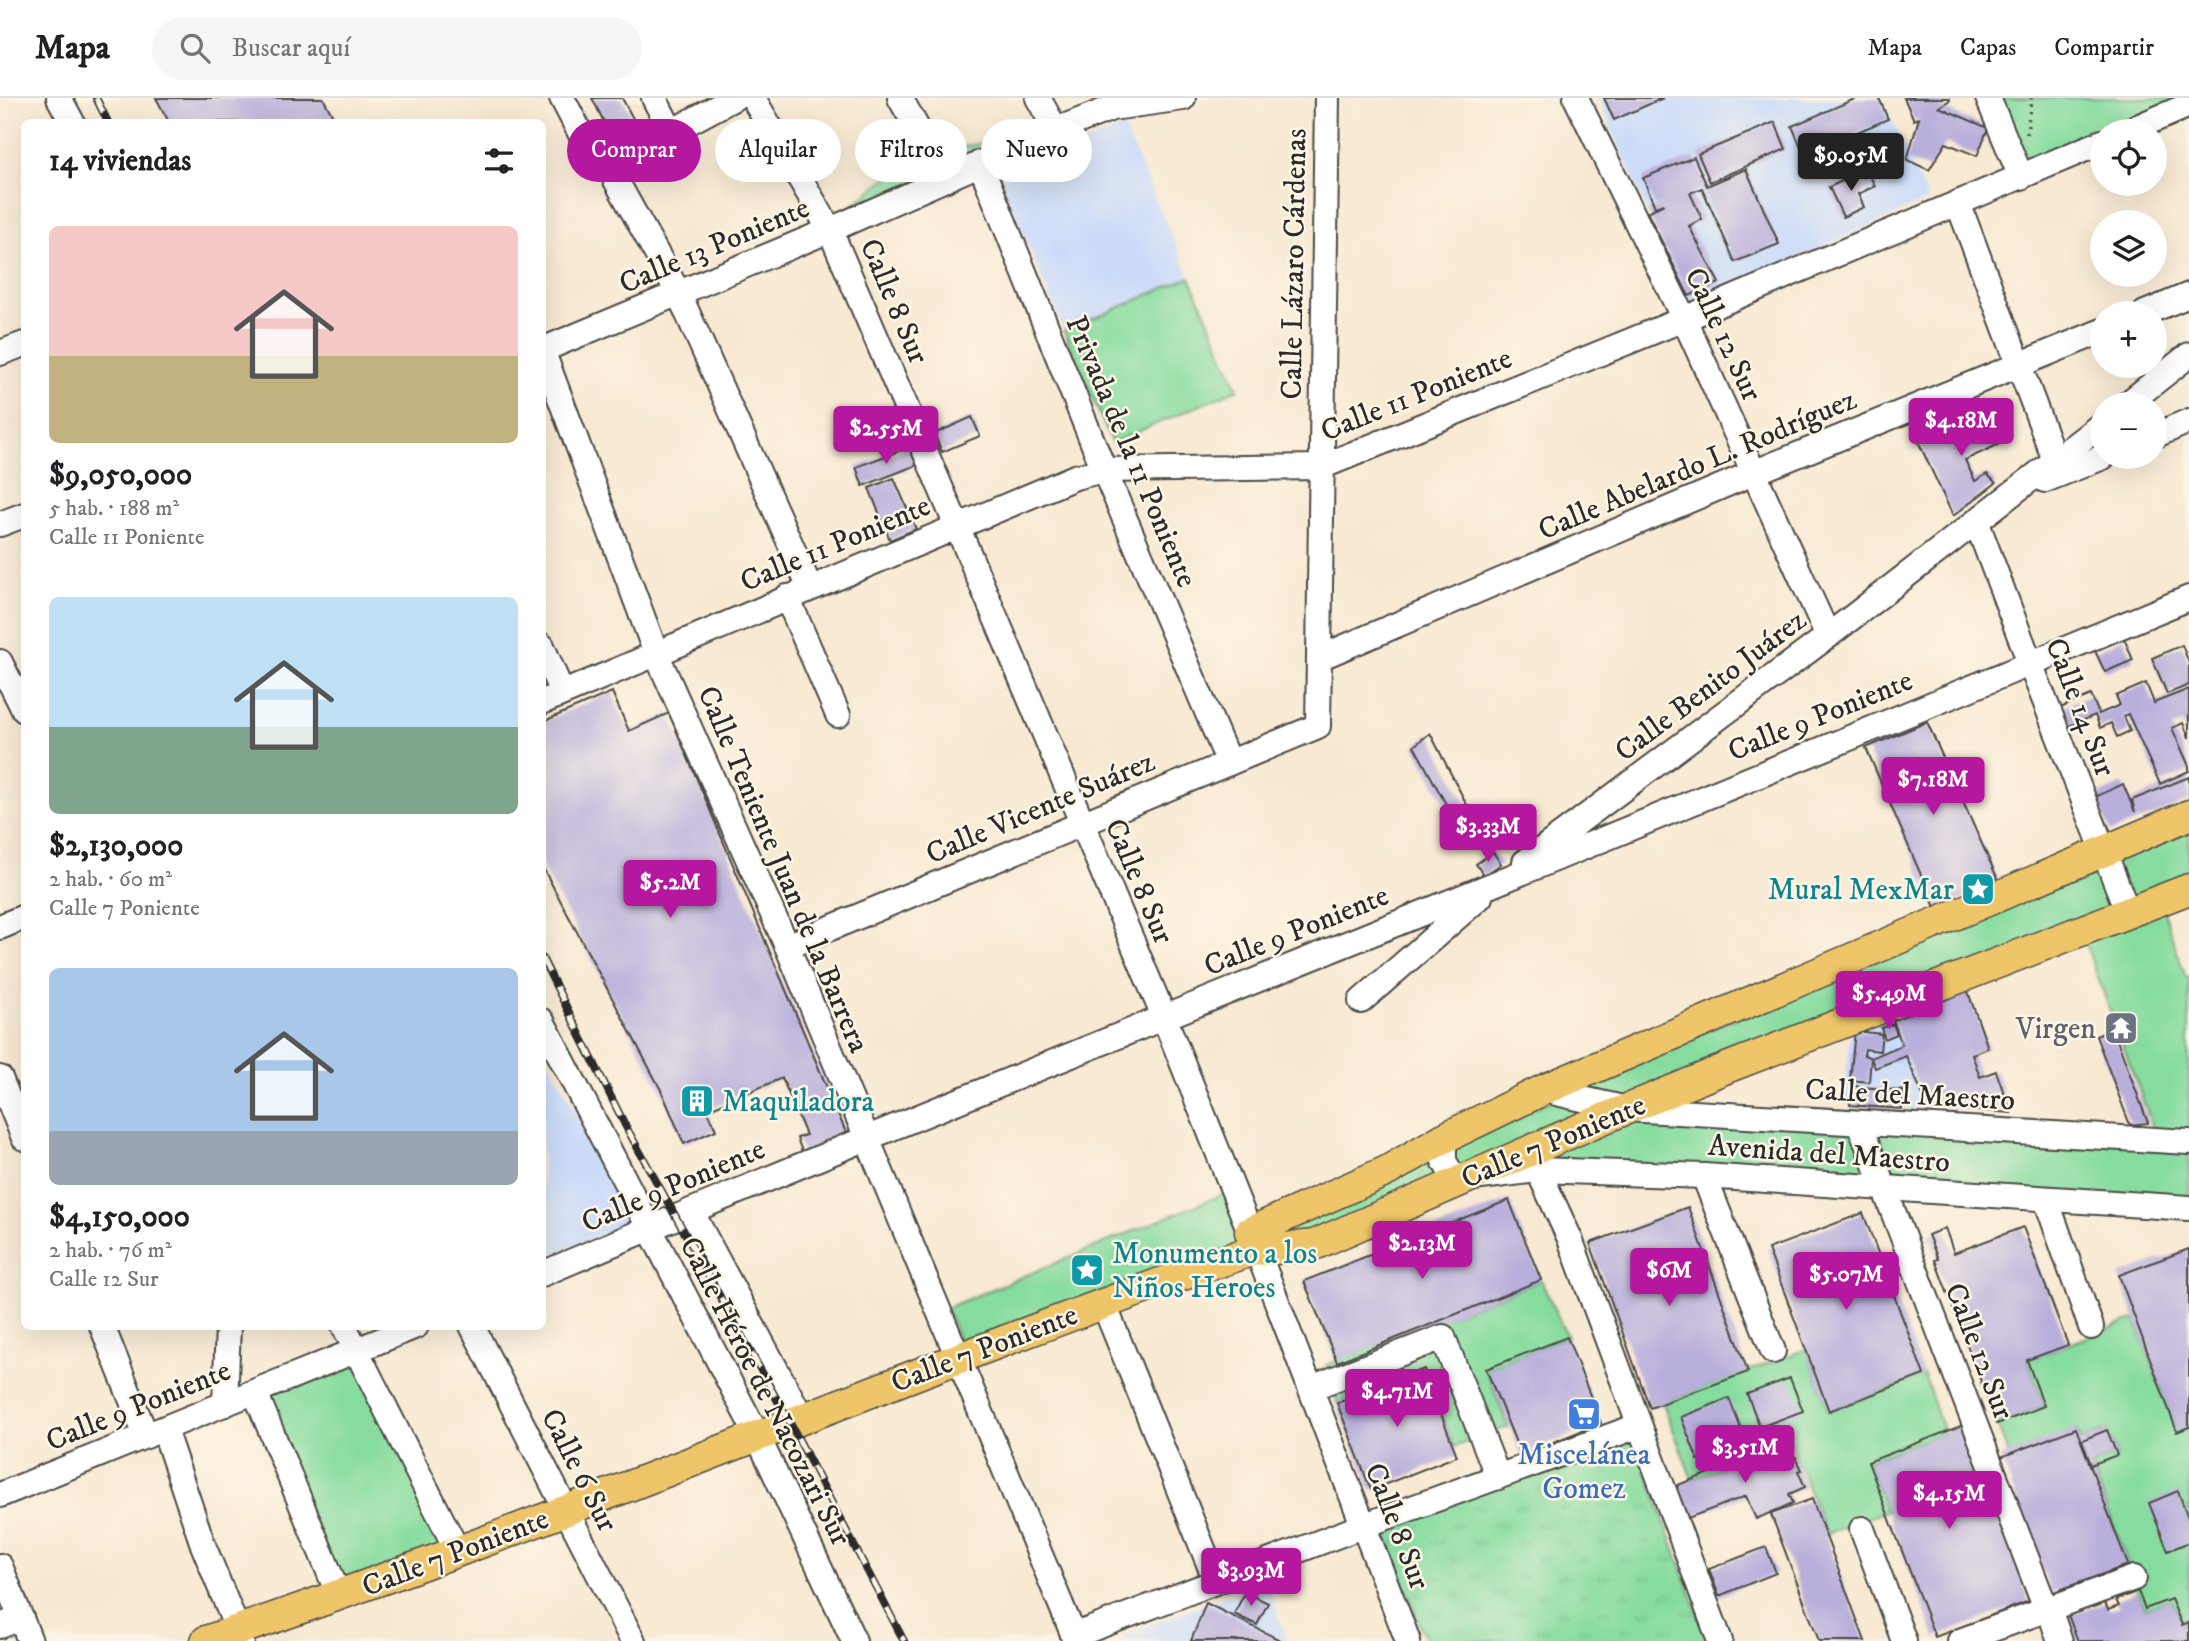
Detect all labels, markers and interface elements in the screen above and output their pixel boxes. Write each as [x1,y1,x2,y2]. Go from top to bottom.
search box [152,17,642,80]
text: Mapa [35,28,110,69]
icon: search [176,29,214,67]
text: Buscar aquí [232,32,350,65]
text: Mapa [1868,33,1922,63]
text: Capas [1960,33,2016,63]
text: Compartir [2054,33,2154,63]
chip: Comprar [567,119,701,182]
chip: Alquilar [715,119,841,182]
chip: Filtros [855,119,967,182]
chip: Nuevo [981,119,1092,182]
map controls [2090,119,2167,469]
button: locate [2090,119,2167,196]
street label: Calle Lázaro Cárdenas [1274,128,1315,400]
pin: $9.05M [1794,134,1908,193]
text: $9.05M [1814,141,1888,170]
icon: filters [480,142,518,180]
text: 14 viviendas [49,143,191,180]
street label: Calle 13 Poniente [614,190,815,303]
button: layers [2090,210,2167,287]
street label: Calle 8 Sur [851,233,936,370]
street label: Calle 12 Sur [1676,262,1770,407]
icon: home [221,271,347,397]
button: + [2090,301,2167,378]
street label: Privada de la 11 Poniente [1057,310,1205,593]
street label: Calle 11 Poniente [1316,340,1517,451]
street label: Calle Abelardo L. Rodríguez [1533,382,1862,549]
button: − [2090,392,2167,469]
pin: $4.18M [1904,398,2018,458]
pin: $2.55M [829,406,943,466]
text: $4.18M [1925,406,1997,435]
text: $2.55M [849,414,923,443]
text: $9,050,000 [49,457,192,494]
street label: Calle 11 Poniente [735,488,936,601]
text: 5 hab. · 188 m² [49,494,179,523]
text: Calle 11 Poniente [49,523,204,552]
street label: Calle Benito Juárez [1608,602,1814,770]
street label: Calle 14 Sur [2036,633,2123,782]
icon: home [221,642,347,768]
street label: Calle 9 Poniente [1723,663,1918,770]
street label: Calle Teniente Juan de la Barrera [689,681,877,1059]
street label: Calle Vicente Suárez [921,744,1161,873]
pin: $7.18M [1876,758,1990,817]
text: $7.18M [1898,765,1968,794]
pin: $3.33M [1431,804,1545,864]
text: $3.33M [1456,812,1520,841]
street label: Calle 8 Sur [1096,813,1181,950]
text: $2,130,000 [49,828,183,865]
pin: $5.2M [621,860,719,920]
text: 2 hab. · 60 m² [49,865,172,894]
text: $5.2M [639,868,701,897]
place icon: Mural MexMar [1959,870,1997,908]
place label: Mural MexMar [1768,872,1954,909]
street label: Calle 9 Poniente [1199,878,1394,985]
text: Calle 7 Poniente [49,894,200,923]
pin: $5.49M [1832,972,1946,1031]
text: $5.49M [1852,979,1926,1008]
temple icon: Virgen [2102,1009,2140,1047]
place label: Virgen [2015,1011,2096,1048]
icon: home [221,1013,347,1139]
street label: Calle del Maestro [1804,1072,2016,1119]
building icon: Maquiladora [678,1082,716,1120]
place label: Maquiladora [722,1084,875,1121]
street label: Calle 7 Poniente [1456,1087,1651,1198]
street label: Avenida del Maestro [1707,1128,1951,1181]
street label: Calle 9 Poniente [576,1131,771,1242]
text: $4,150,000 [49,1199,190,1236]
pin: $2.13M [1365,1222,1479,1281]
text: $2.13M [1388,1229,1456,1258]
street label: Calle Héroe de Nacozari Sur [671,1231,859,1552]
text: 2 hab. · 76 m² [49,1236,172,1265]
place label: Monumento a los Niños Heroes [1112,1236,1317,1307]
pin: $6M [1635,1248,1703,1308]
place icon: Monumento a los Niños Heroes [1068,1251,1106,1289]
pin: $5.07M [1789,1252,1903,1312]
text: $6M [1646,1256,1692,1285]
text: $5.07M [1809,1260,1883,1289]
text: Calle 12 Sur [49,1265,159,1294]
street label: Calle 12 Sur [1936,1278,2021,1425]
street label: Calle 7 Poniente [886,1297,1083,1402]
street label: Calle 9 Poniente [41,1353,236,1460]
pin: $4.71M [1340,1370,1454,1429]
text: $4.71M [1361,1377,1433,1406]
supermarket icon: Miscelánea Gomez [1565,1395,1603,1433]
street label: Calle 6 Sur [532,1403,625,1538]
pin: $3.51M [1688,1426,1802,1485]
text: $3.51M [1711,1433,1779,1462]
place label: Miscelánea Gomez [1517,1437,1651,1508]
street label: Calle 8 Sur [1356,1458,1438,1595]
pin: $4.15M [1892,1472,2006,1531]
text: $4.15M [1913,1479,1985,1508]
street label: Calle 7 Poniente [357,1501,554,1606]
pin: $3.93M [1194,1548,1308,1608]
text: $3.93M [1217,1556,1285,1585]

